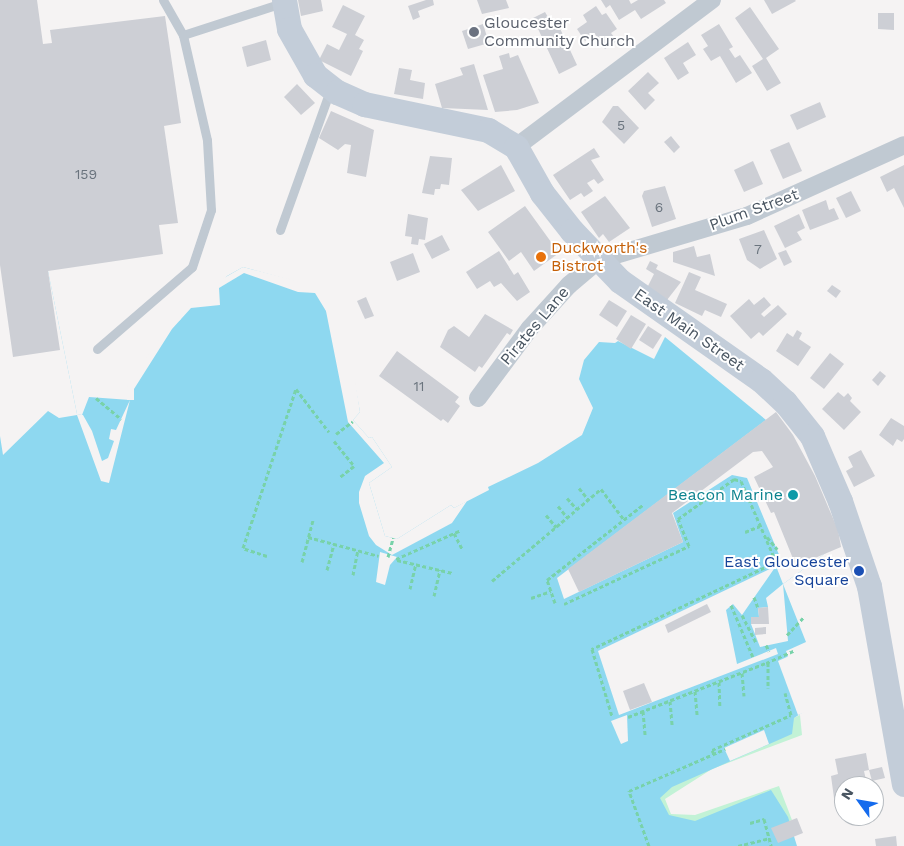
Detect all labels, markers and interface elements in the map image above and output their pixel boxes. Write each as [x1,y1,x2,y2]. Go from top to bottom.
place label: Gloucester Community Church [484,13,635,51]
marker: Gloucester Community Church [468,26,480,38]
house number: 5 [617,117,625,133]
house number: 159 [75,166,97,182]
street label: Plum Street [707,185,801,235]
house number: 6 [655,199,663,215]
place label: Duckworth's Bistrot [551,238,647,276]
house number: 7 [754,241,762,257]
marker: Duckworth's Bistrot [535,251,547,263]
street label: Pirates Lane [497,283,573,369]
street label: East Main Street [630,285,748,375]
house number: 11 [414,378,424,394]
place label: Beacon Marine [668,485,783,505]
marker: Beacon Marine [787,489,799,501]
place label: East Gloucester Square [724,552,849,590]
marker: East Gloucester Square [853,565,865,577]
north arrow [834,776,884,826]
text: N [838,785,857,802]

